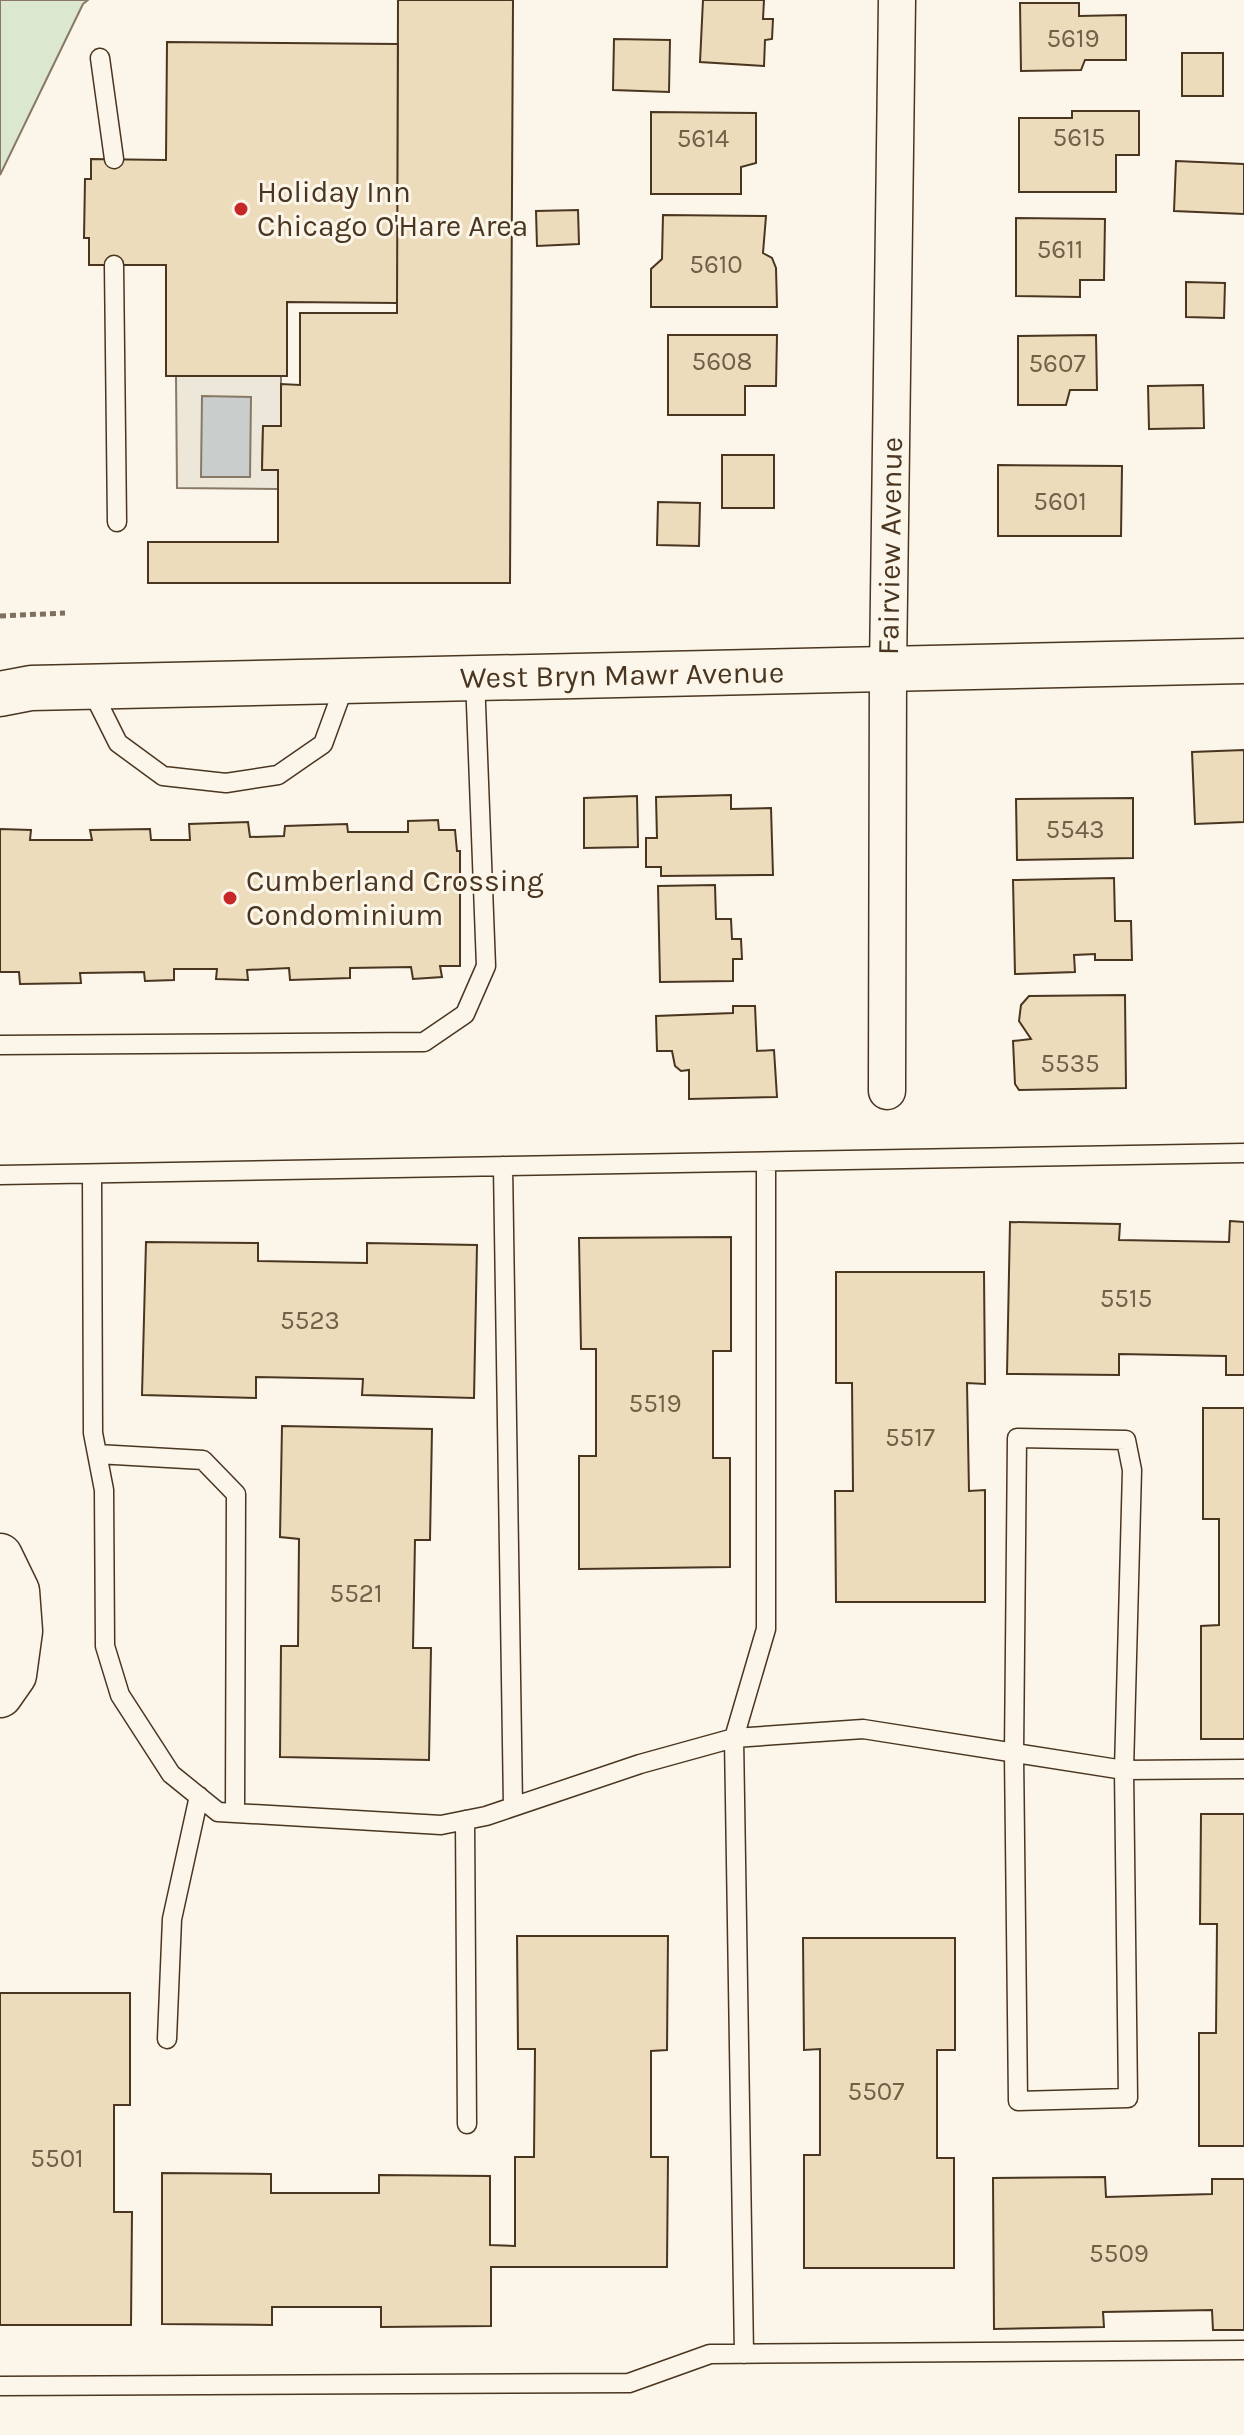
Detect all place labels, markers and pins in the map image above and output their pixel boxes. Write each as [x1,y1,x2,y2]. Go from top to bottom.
place label: Holiday Inn Chicago O'Hare Area [257,174,528,244]
marker: Holiday Inn Chicago O'Hare Area [232,200,250,218]
place label: Cumberland Crossing Condominium [246,863,544,933]
marker: Cumberland Crossing Condominium [221,889,239,907]

